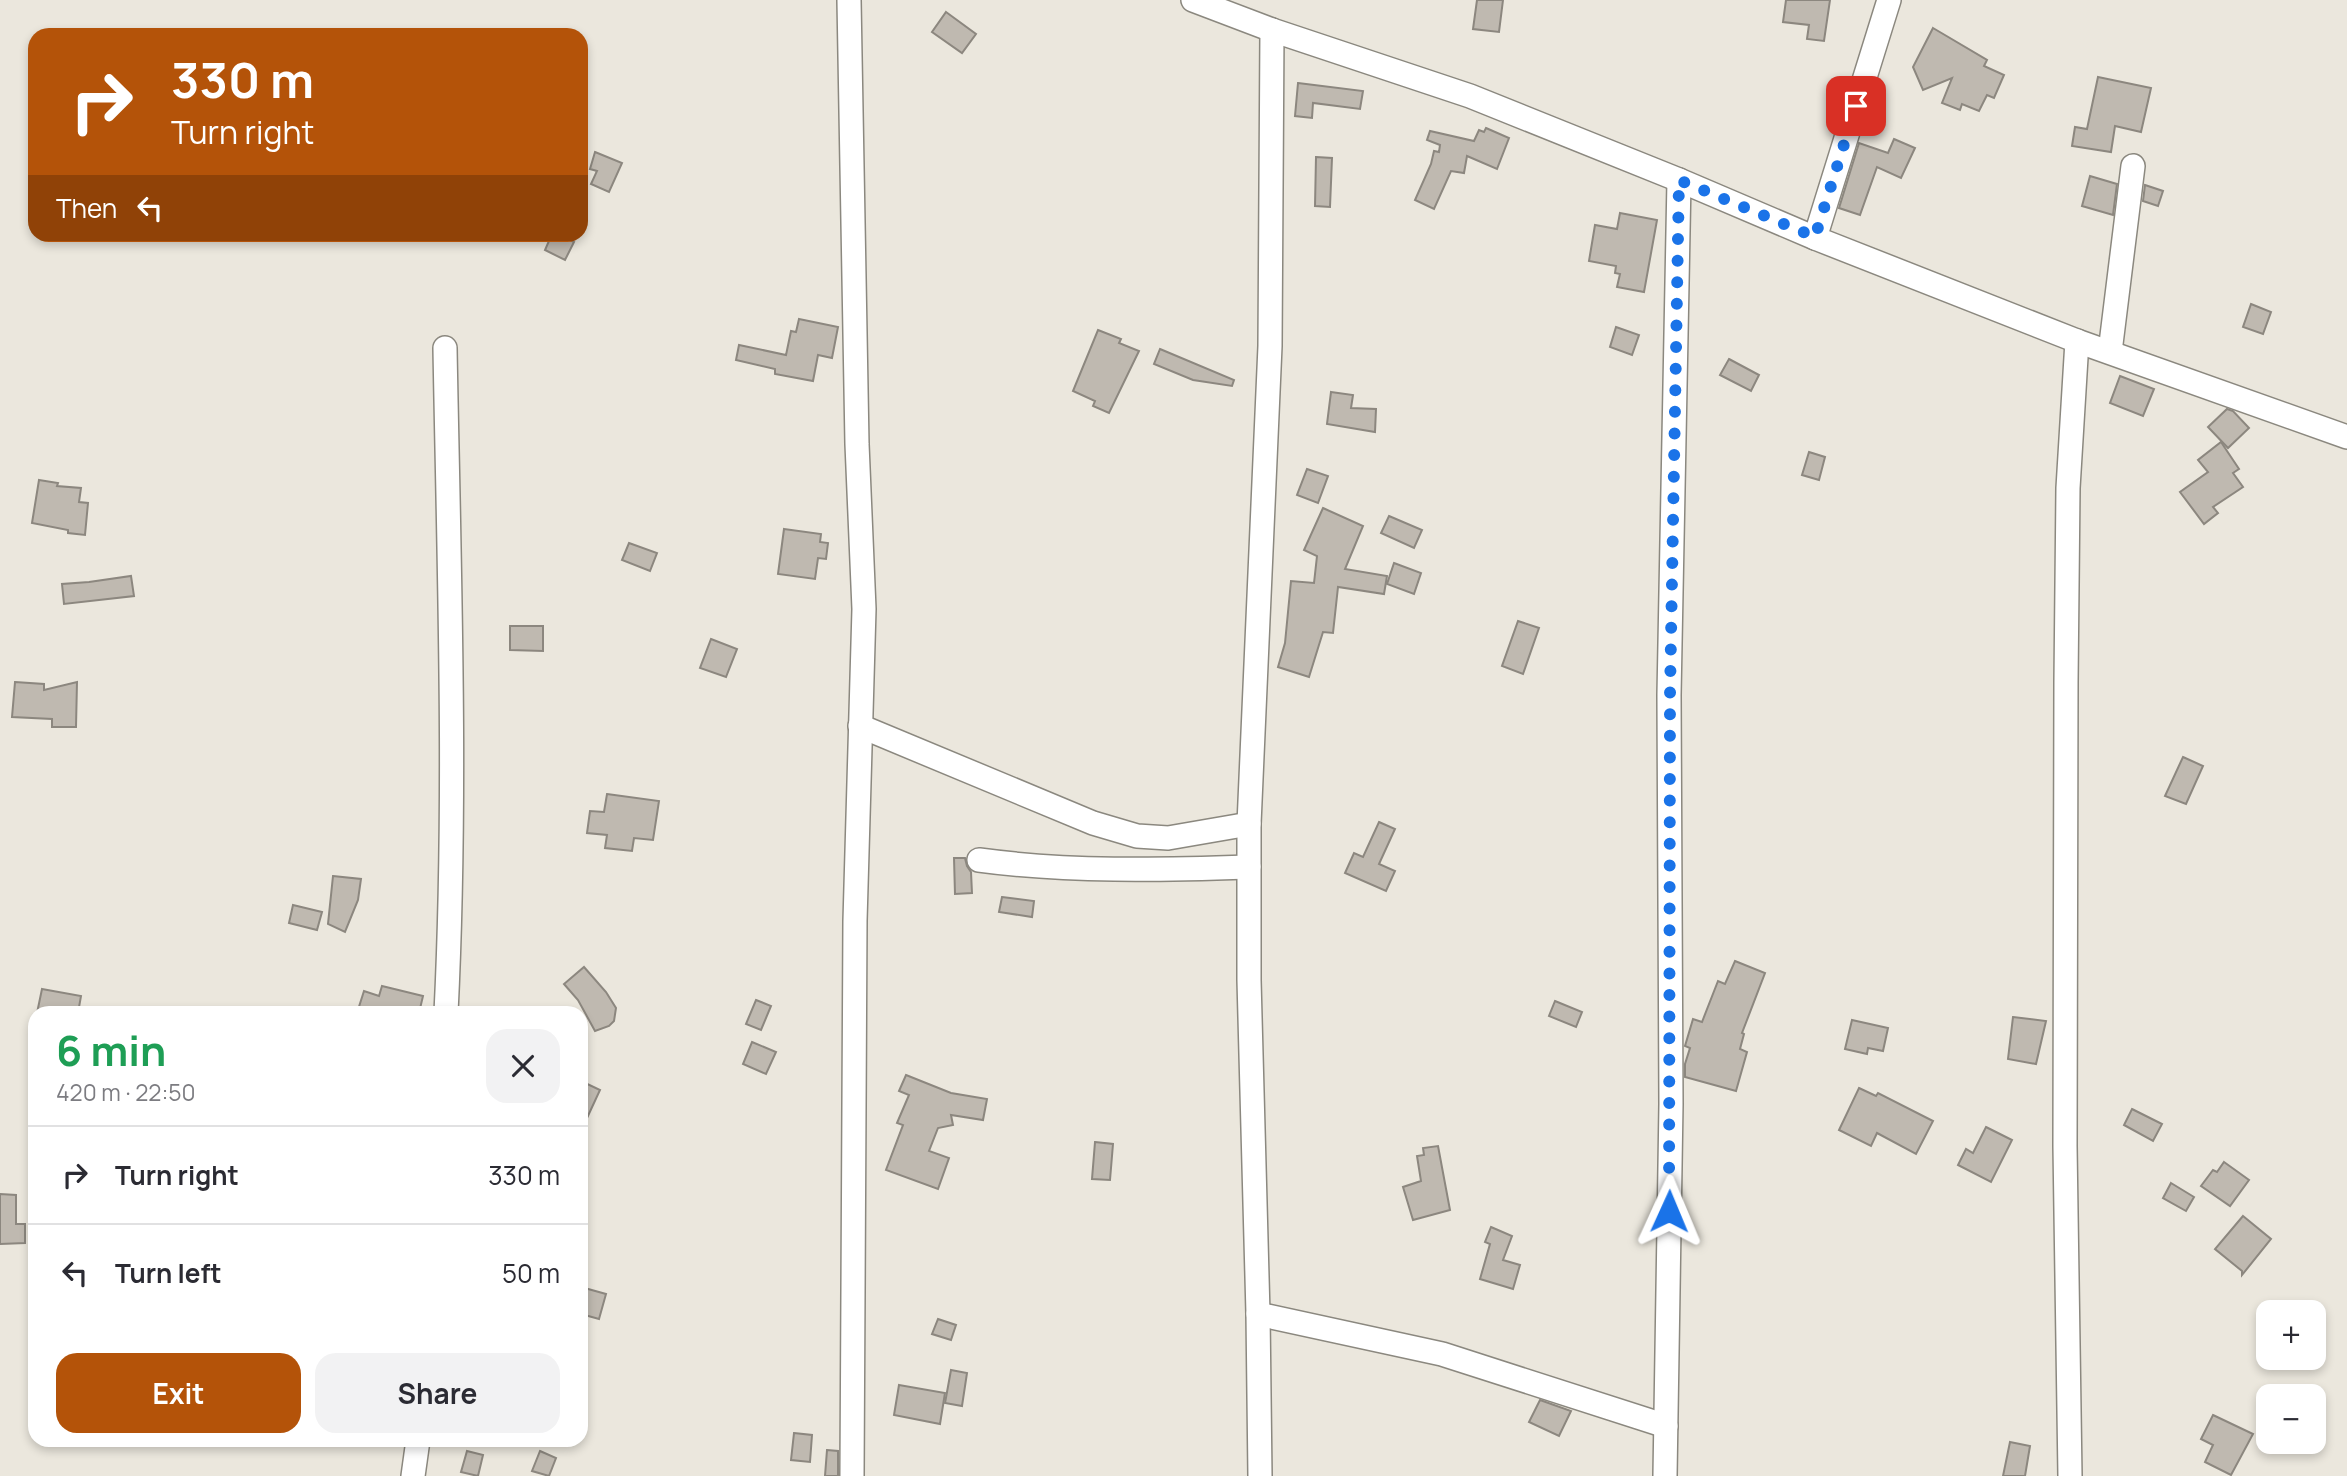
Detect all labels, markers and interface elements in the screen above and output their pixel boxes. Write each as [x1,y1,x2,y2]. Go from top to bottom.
text: 330 m [171,46,314,113]
icon: right [56,56,147,147]
pin [1826,76,1886,136]
icon: arrive [1837,87,1875,125]
text: Turn right [171,110,314,154]
icon: left [131,189,169,227]
text: Then [56,190,117,226]
text: 6 min [56,1021,166,1079]
button: close [486,1029,560,1103]
text: 420 m · 22:50 [56,1076,196,1108]
icon: right [56,1156,94,1194]
text: Turn right [115,1157,239,1193]
text: 330 m [488,1157,560,1193]
position arrow [1632,1174,1706,1248]
icon: left [56,1254,94,1292]
text: Turn left [115,1255,222,1291]
text: 50 m [502,1255,560,1291]
map controls [2256,1300,2326,1454]
button: + [2256,1300,2326,1370]
button: Exit [56,1353,301,1433]
button: Share [315,1353,560,1433]
button: − [2256,1384,2326,1454]

